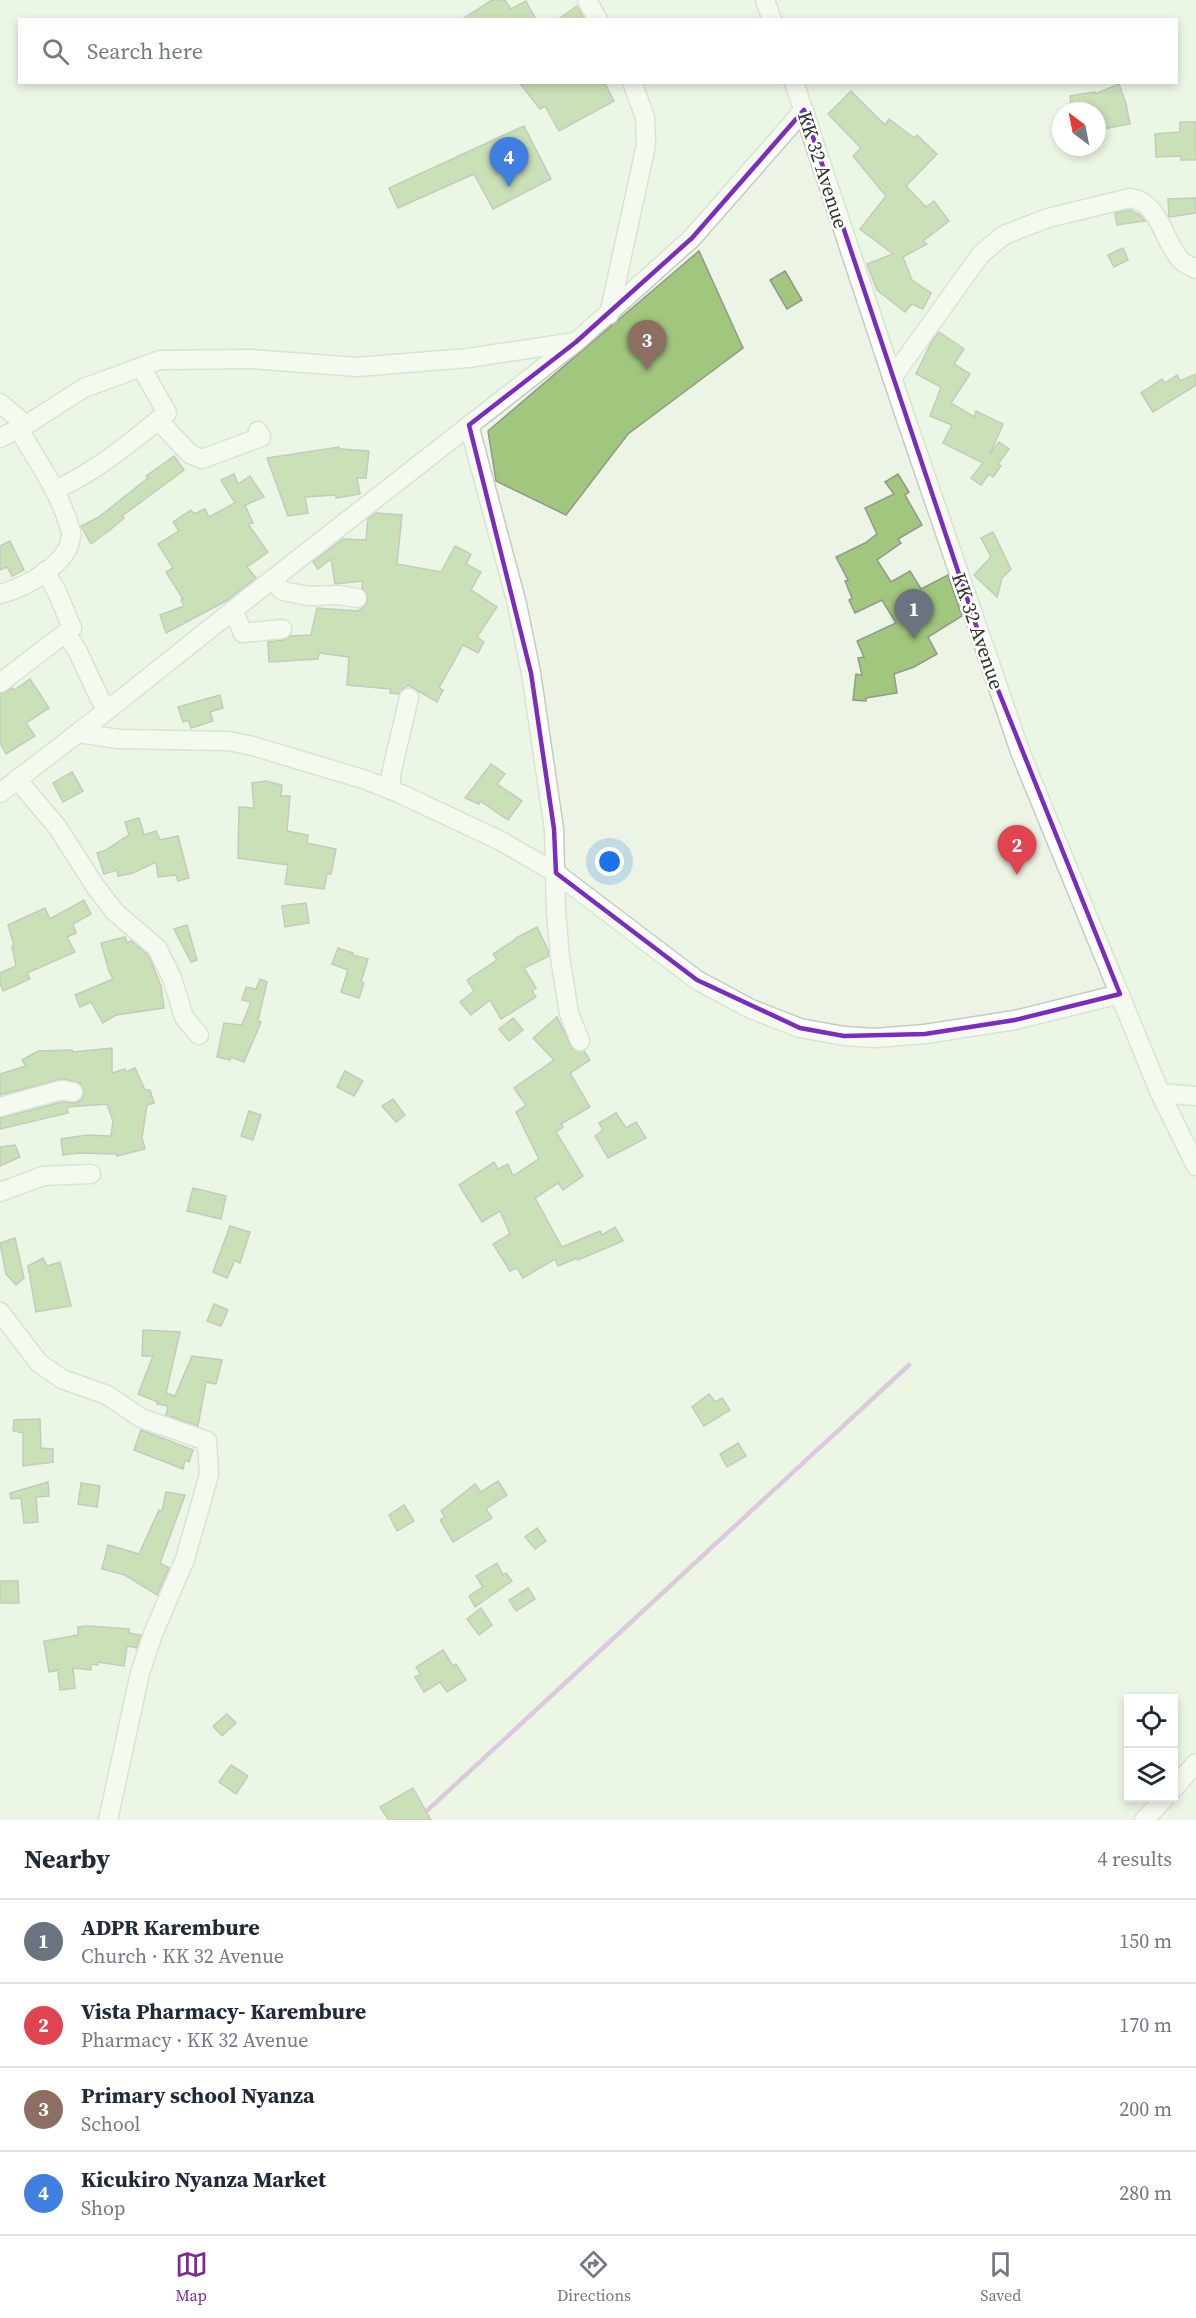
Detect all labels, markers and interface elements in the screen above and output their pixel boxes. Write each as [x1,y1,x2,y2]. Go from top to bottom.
search box [18,18,1178,84]
icon: search [39,35,72,68]
text: Search here [87,36,203,66]
north arrow [1052,102,1106,156]
street label: KK 32 Avenue [791,108,855,232]
pin: 4 [490,138,528,187]
pin: 3 [628,320,666,370]
street label: KK 32 Avenue [945,569,1011,693]
pin: 1 [894,590,934,639]
pin: 2 [998,826,1036,875]
your location [595,847,624,876]
map controls [1124,1694,1178,1802]
button: locate [1124,1694,1178,1748]
button: layers [1124,1748,1178,1802]
text: Nearby [24,1841,110,1877]
text: 4 results [1097,1845,1172,1873]
text: ADPR Karembure [81,1912,260,1942]
text: 1 [38,1927,49,1955]
text: 150 m [1119,1927,1172,1955]
text: Church · KK 32 Avenue [81,1942,284,1970]
text: Vista Pharmacy- Karembure [81,1996,366,2026]
text: 2 [38,2011,49,2039]
text: 170 m [1119,2011,1172,2039]
text: Pharmacy · KK 32 Avenue [81,2026,309,2054]
text: Primary school Nyanza [81,2080,315,2110]
text: 3 [38,2095,49,2123]
text: 200 m [1119,2095,1172,2123]
text: School [81,2110,141,2138]
text: Kicukiro Nyanza Market [81,2164,326,2194]
text: 4 [38,2179,49,2207]
text: 280 m [1119,2179,1172,2207]
text: Shop [81,2194,126,2222]
tab: Map [175,2248,208,2306]
tab: Directions [557,2248,631,2306]
tab: Saved [980,2248,1021,2306]

